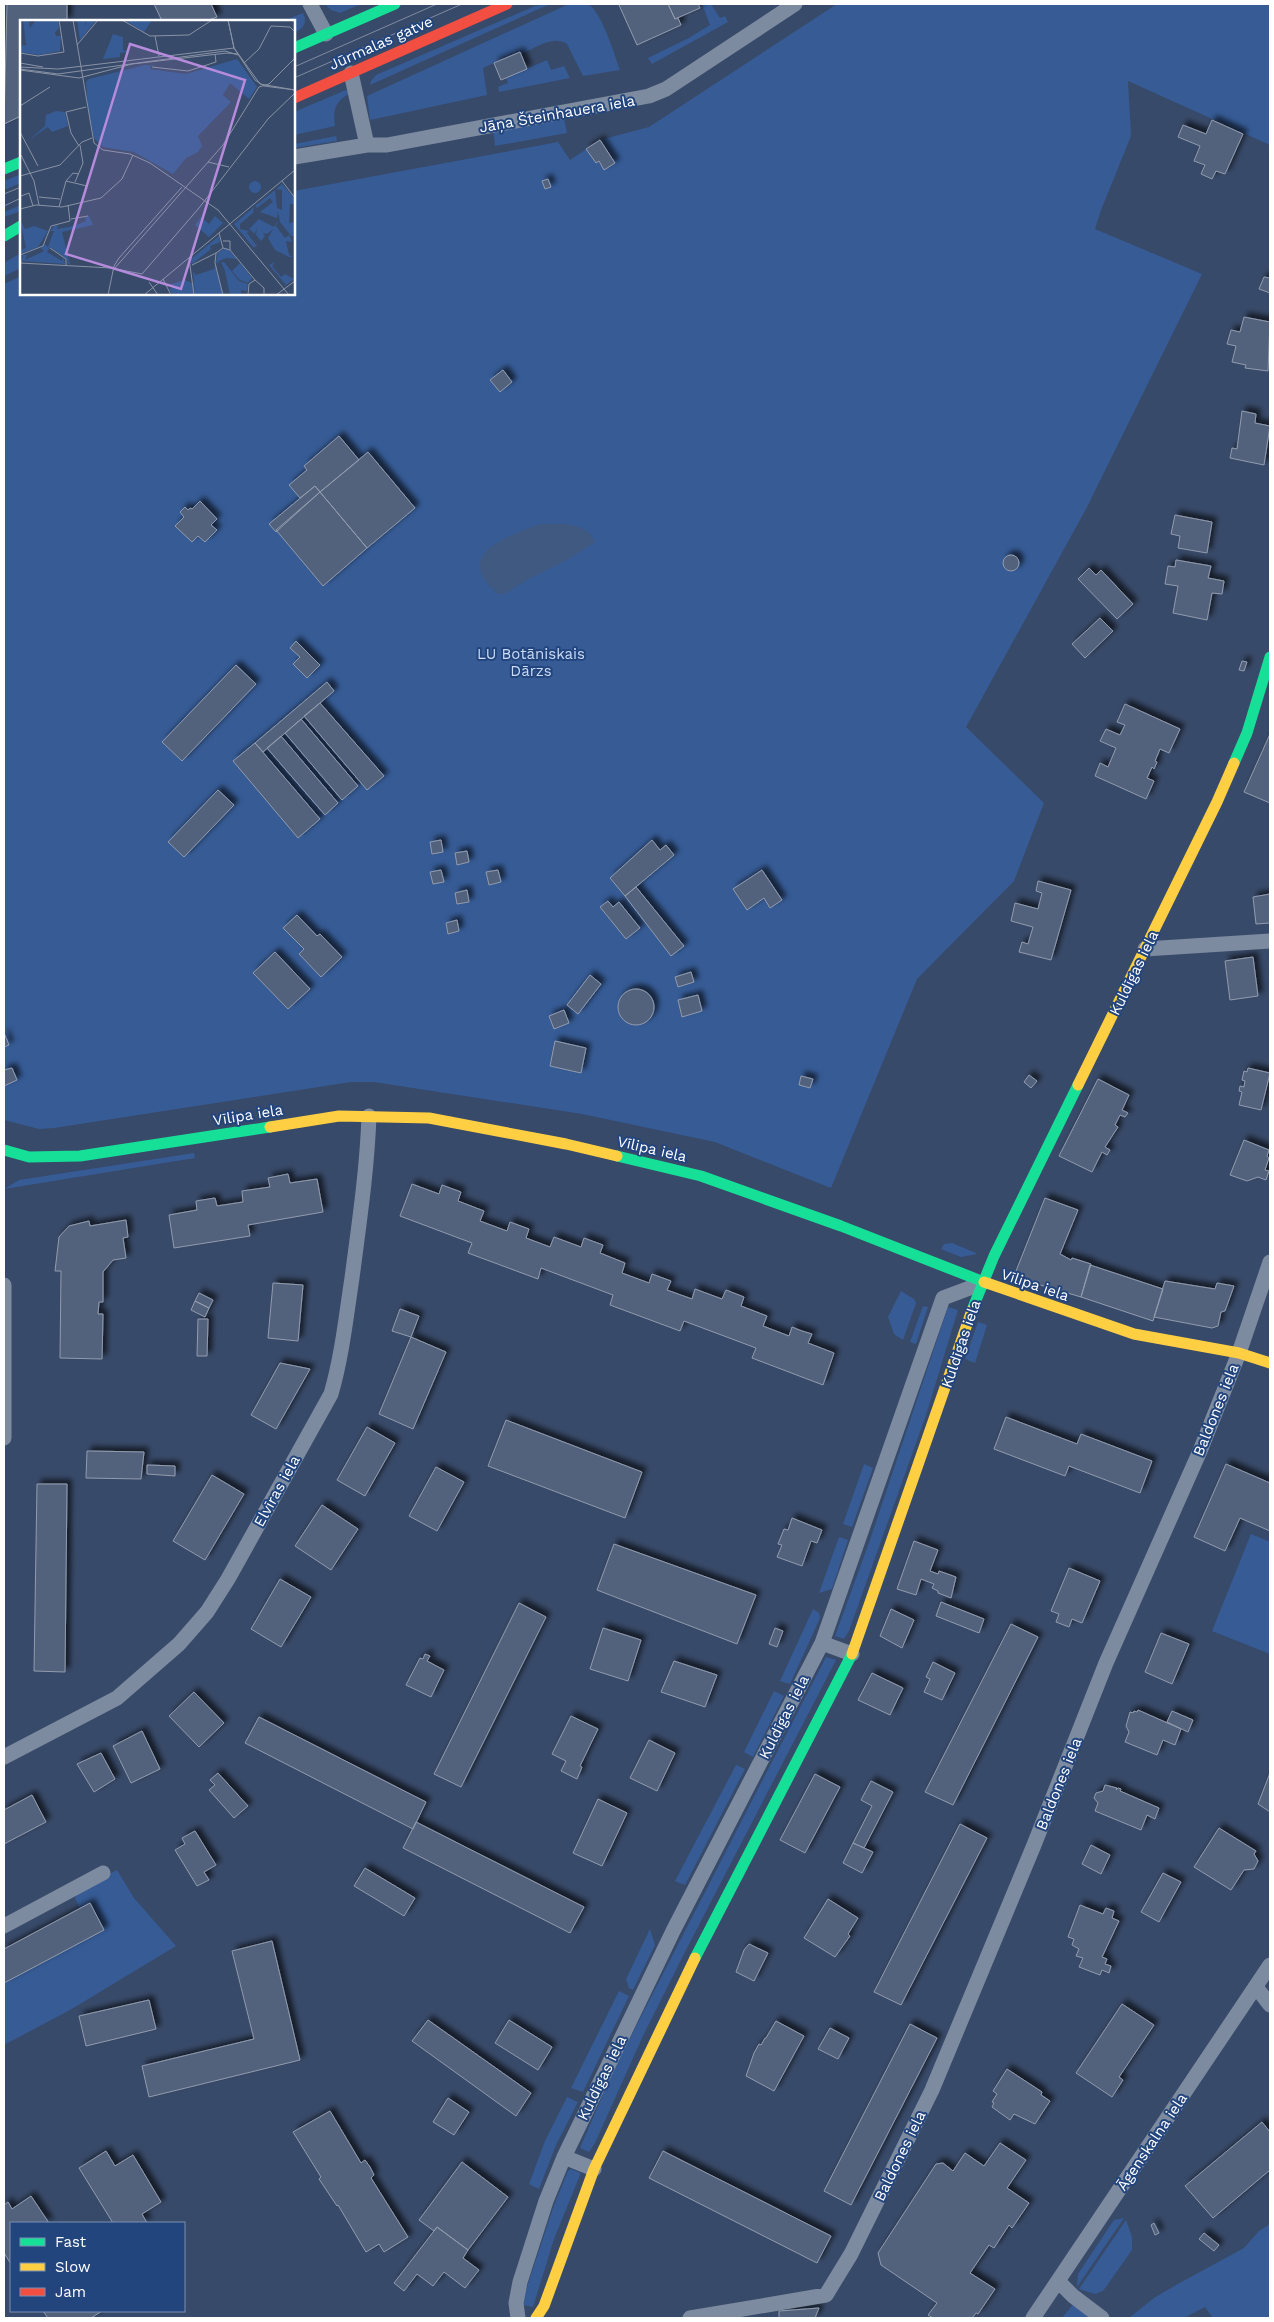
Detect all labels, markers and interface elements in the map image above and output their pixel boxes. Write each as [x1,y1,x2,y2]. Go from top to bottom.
street label: Jūrmalas gatve [326,12,436,74]
inset map [20,20,295,295]
street label: Jāņa Šteinhauera iela [478,90,637,137]
park label: LU Botāniskais Dārzs [477,645,585,680]
street label: Kuldīgas iela [1106,927,1162,1018]
street label: Vīlipa iela [212,1101,285,1129]
street label: Vīlipa iela [616,1132,689,1166]
street label: Vīlipa iela [999,1265,1072,1305]
street label: Kuldīgas iela [938,1297,985,1390]
street label: Baldones iela [1189,1361,1243,1459]
street label: Elvīras iela [250,1452,304,1530]
street label: Kuldīgas iela [755,1672,813,1762]
street label: Baldones iela [1032,1735,1086,1833]
street label: Kuldīgas iela [574,2032,630,2123]
street label: Āgenskalna iela [1113,2090,1191,2194]
street label: Baldones iela [870,2108,930,2204]
legend [10,2222,185,2312]
text: Fast [55,2233,87,2251]
text: Slow [55,2258,91,2276]
text: Jam [55,2283,86,2301]

